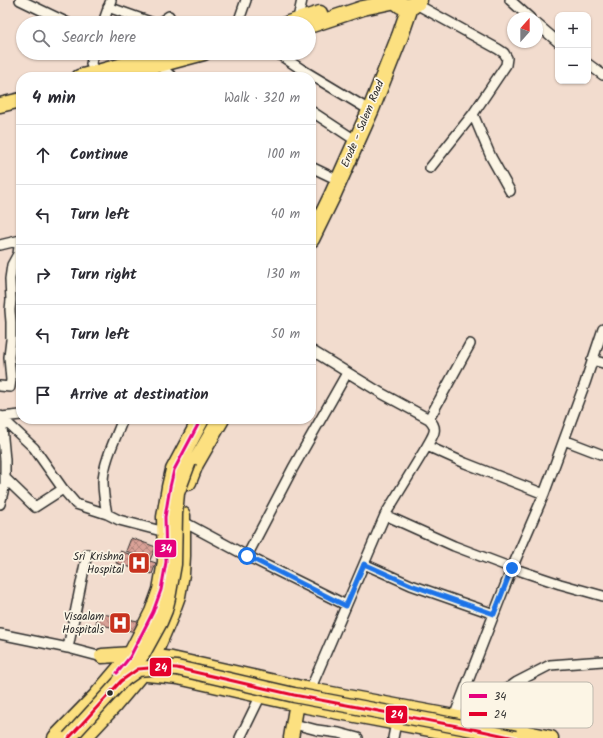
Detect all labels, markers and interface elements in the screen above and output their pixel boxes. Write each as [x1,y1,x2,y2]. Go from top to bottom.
north arrow [507,12,543,48]
map controls [555,12,591,84]
button: + [555,12,591,48]
search box [16,16,316,60]
text: Search here [62,26,136,50]
icon: search [30,27,52,49]
button: − [555,48,591,84]
street label: Erode - Salem Road [336,77,390,170]
text: 4 min [32,85,76,112]
text: Walk · 320 m [224,88,300,109]
text: Continue [70,143,128,167]
icon: ahead [32,144,54,166]
text: 100 m [267,144,300,165]
text: Turn left [70,203,130,227]
icon: left [32,204,54,226]
text: 40 m [271,204,300,225]
text: Turn right [70,263,137,287]
icon: right [32,264,54,286]
text: 130 m [266,264,300,285]
text: Turn left [70,323,130,347]
icon: left [32,324,54,346]
text: 50 m [271,324,300,345]
text: Arrive at destination [70,383,209,407]
icon: arrive [32,384,54,406]
line badge: 34 [154,539,177,558]
text: 34 [159,540,172,558]
route start [238,547,256,565]
place label: Sri Krishna Hospital [73,548,124,579]
hospital icon: Sri Krishna Hospital [126,550,152,576]
route end [503,559,521,577]
place label: Visaalam Hospitals [62,608,104,639]
hospital icon: Visaalam Hospitals [107,610,133,636]
line badge: 24 [149,657,172,677]
text: 24 [155,659,167,677]
legend [461,682,593,728]
unlabelled marker [105,688,115,698]
text: 34 [494,688,506,706]
line badge: 24 [385,705,408,724]
text: 24 [391,706,403,724]
text: 24 [494,706,506,724]

